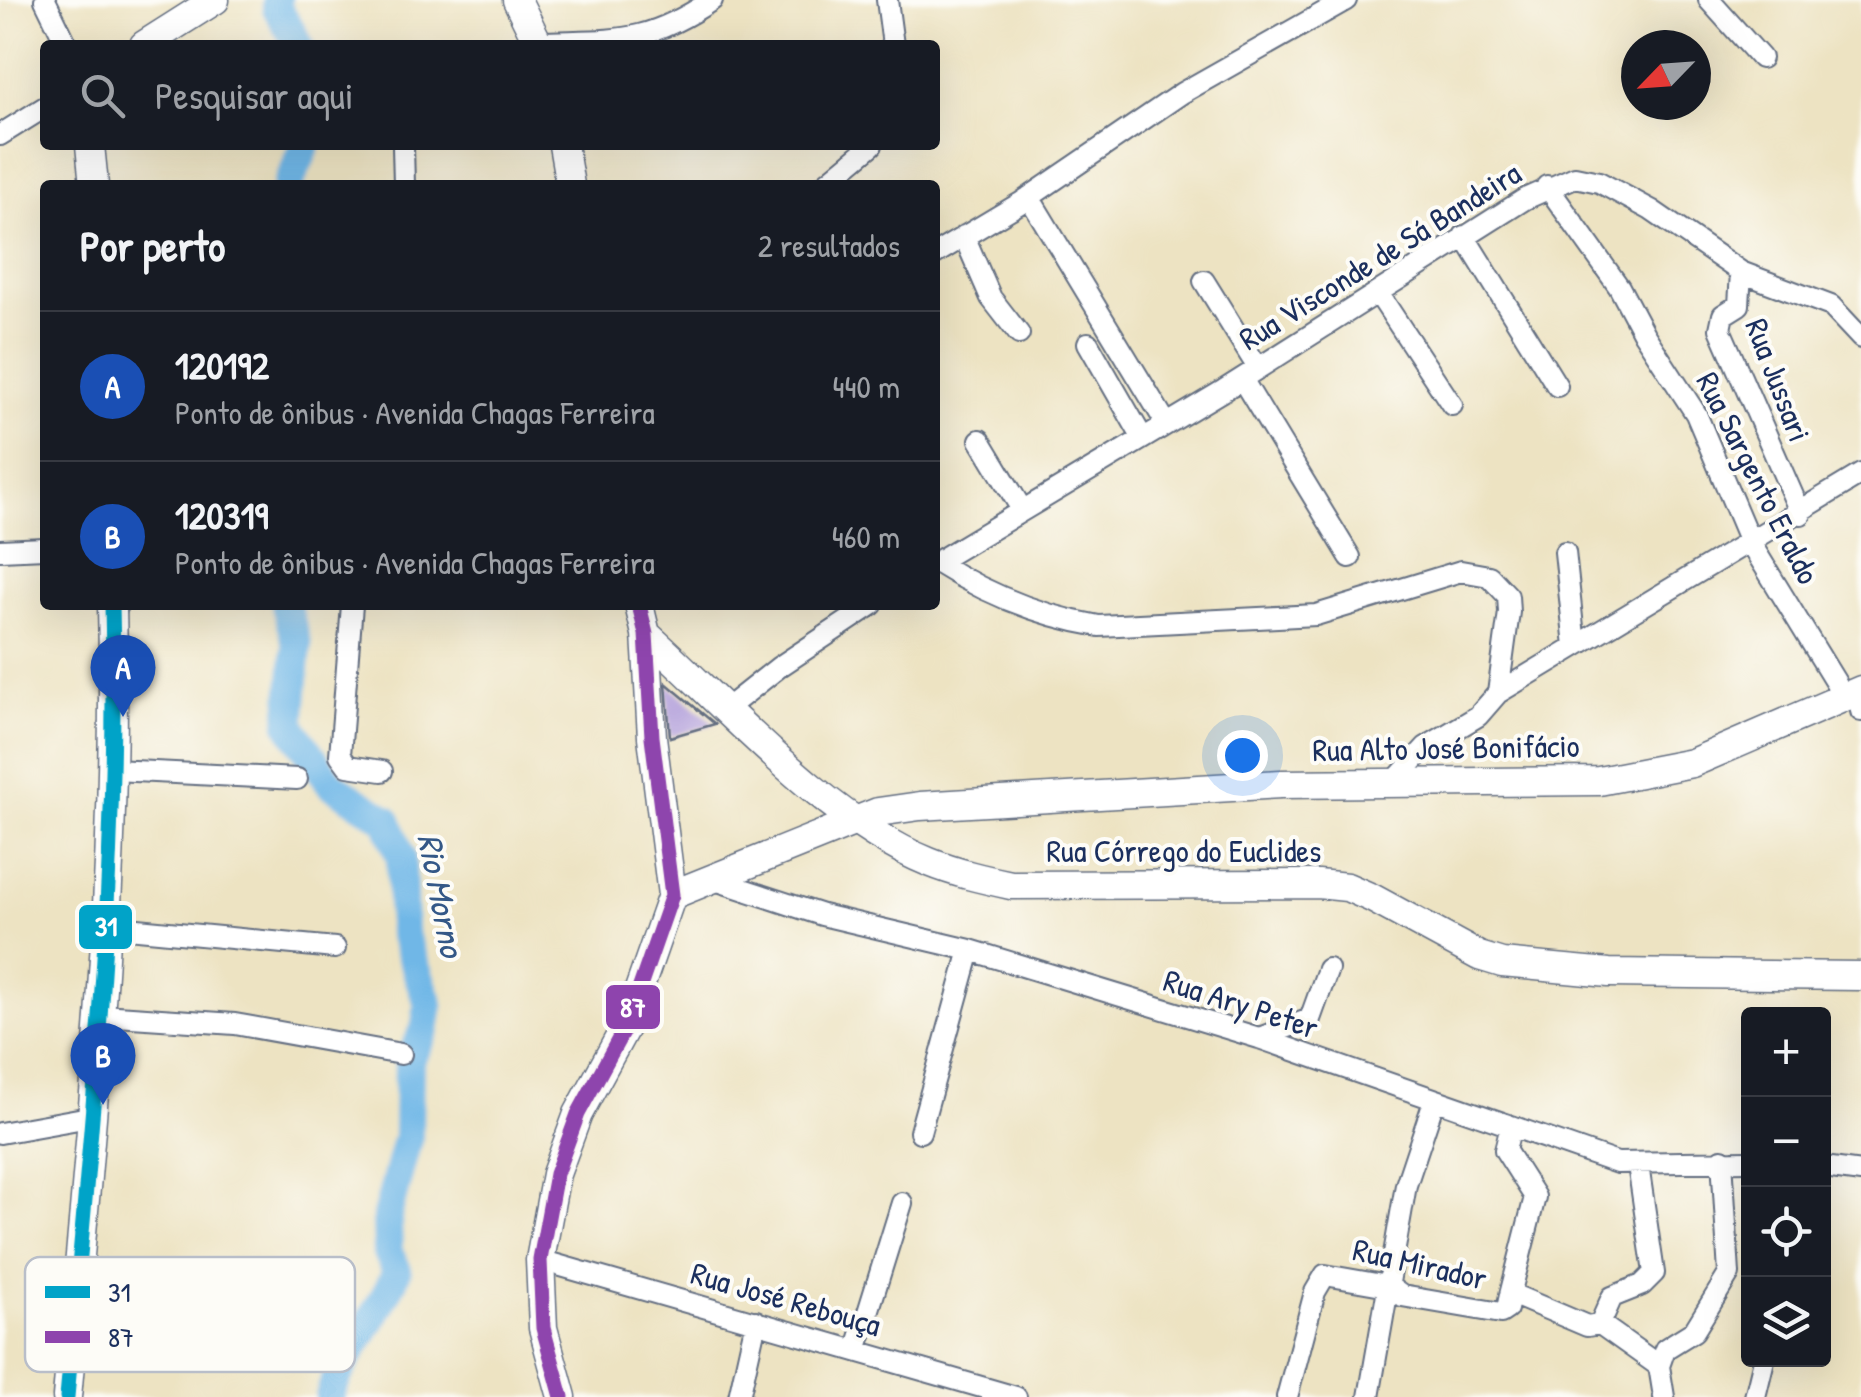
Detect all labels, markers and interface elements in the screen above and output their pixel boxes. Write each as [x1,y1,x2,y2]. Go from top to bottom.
north arrow [1621,30,1711,120]
search box [40,40,940,150]
icon: search [75,68,130,123]
text: Pesquisar aqui [155,69,353,121]
street label: Rua Visconde de Sá Bandeira [1231,151,1529,360]
text: Por perto [80,217,225,274]
text: 2 resultados [758,224,900,267]
street label: Rua Jussari [1735,312,1822,448]
text: 120192 [175,339,269,391]
street label: Rua Sargento Eraldo [1687,364,1830,591]
text: A [105,365,120,408]
text: 440 m [833,365,900,408]
text: Ponto de ônibus · Avenida Chagas Ferreira [175,391,655,434]
text: 120319 [175,489,268,541]
text: B [104,515,121,558]
text: 460 m [832,515,900,558]
text: Ponto de ônibus · Avenida Chagas Ferreira [175,541,655,584]
pin: A [90,634,156,717]
street label: Rua Alto José Bonifácio [1312,724,1580,771]
your location [1217,730,1268,781]
water label: Rio Morno [407,829,477,963]
street label: Rua Córrego do Euclides [1047,829,1321,872]
line badge: 31 [77,903,134,951]
text: 31 [95,907,117,945]
street label: Rua Ary Peter [1158,958,1324,1049]
line badge: 87 [604,983,662,1031]
text: 87 [620,988,646,1026]
map controls [1741,1007,1831,1367]
button: + [1741,1007,1831,1097]
pin: B [70,1022,136,1105]
button: − [1741,1097,1831,1187]
button: locate [1741,1187,1831,1277]
street label: Rua Mirador [1349,1227,1491,1300]
street label: Rua José Rebouça [686,1251,886,1346]
legend [25,1257,355,1372]
text: 31 [108,1273,131,1311]
button: layers [1741,1277,1831,1367]
text: 87 [108,1318,134,1356]

